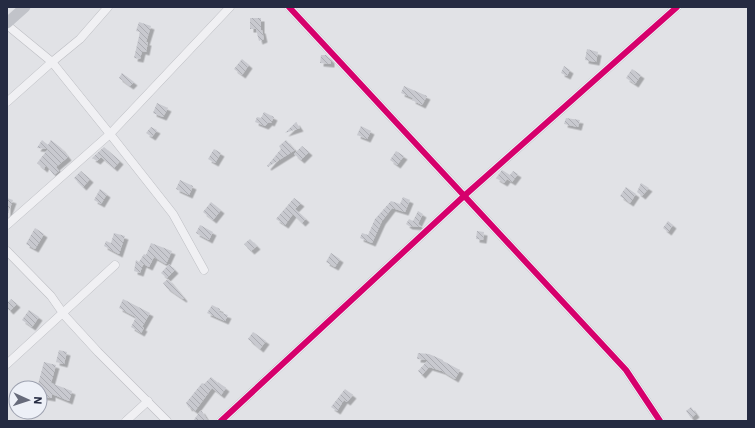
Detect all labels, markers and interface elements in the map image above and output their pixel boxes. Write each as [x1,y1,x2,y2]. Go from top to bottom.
north arrow [8,380,48,420]
text: N [31,396,45,405]

